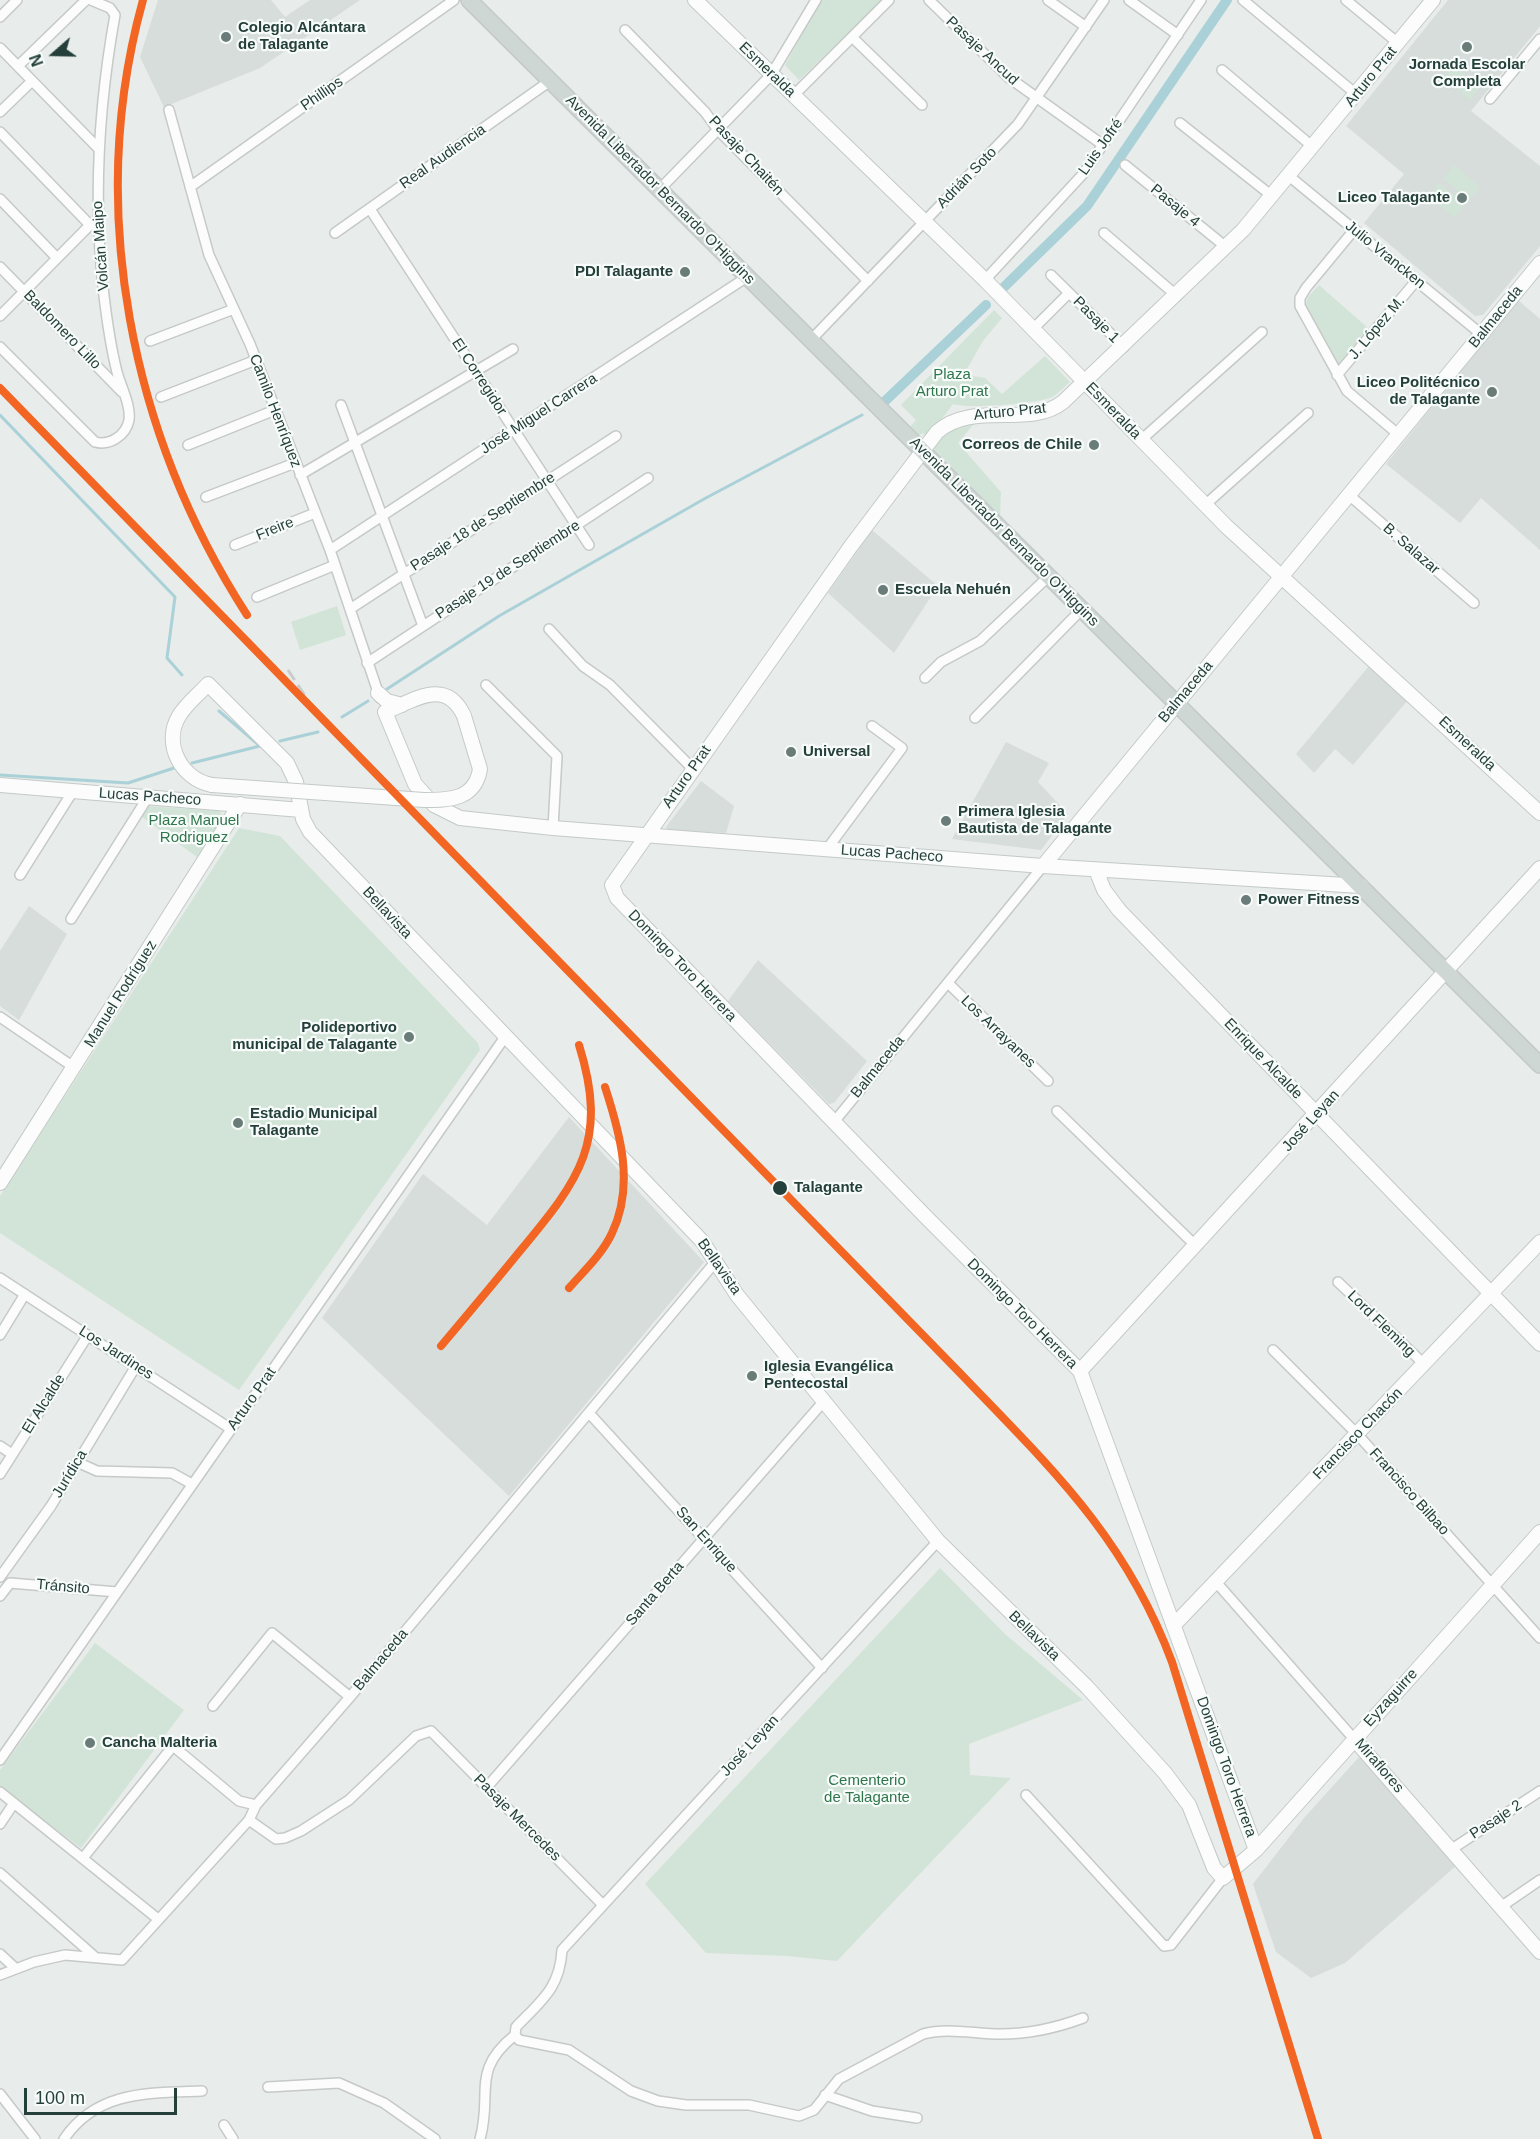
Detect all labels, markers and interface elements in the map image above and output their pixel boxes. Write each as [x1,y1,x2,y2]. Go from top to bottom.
street label: Pasaje Ancud [942,13,1022,89]
place label: Colegio Alcántara de Talagante [238,19,366,54]
north arrow [24,24,84,84]
marker: Colegio Alcántara de Talagante [219,30,233,44]
street label: Esmeralda [735,39,799,101]
marker: Jornada Escolar Completa [1460,40,1474,54]
street label: Arturo Prat [1341,43,1401,111]
text: N [27,52,47,69]
place label: Jornada Escolar Completa [1409,56,1525,91]
street label: Phillips [297,73,347,115]
street label: Avenida Libertador Bernardo O'Higgins [562,92,758,288]
street label: Pasaje Chaitén [705,113,787,199]
street label: Luis Jofré [1075,115,1127,179]
street label: Real Audiencia [397,121,489,193]
street label: Adrián Soto [933,144,1001,212]
street label: Pasaje 4 [1147,181,1203,231]
place label: Liceo Talagante [1338,189,1450,207]
marker: Liceo Talagante [1455,191,1469,205]
street label: Volcán Maipo [89,200,113,292]
street label: Julio Vrancken [1341,217,1429,293]
place label: PDI Talagante [575,263,673,281]
marker: PDI Talagante [678,265,692,279]
street label: Balmaceda [1465,282,1527,352]
street label: Baldomero Lillo [20,287,104,373]
street label: Pasaje 1 [1069,293,1123,347]
street label: J. López M. [1345,293,1409,363]
street label: El Corregidor [447,335,511,419]
street label: Camilo Henríquez [245,352,305,470]
park label: Plaza Arturo Prat [916,366,988,401]
street label: José Miguel Carrera [477,370,601,458]
place label: Liceo Politécnico de Talagante [1357,374,1480,409]
street label: Esmeralda [1082,379,1144,443]
marker: Liceo Politécnico de Talagante [1485,385,1499,399]
street label: Arturo Prat [973,399,1047,425]
street label: Avenida Libertador Bernardo O'Higgins [906,434,1102,630]
place label: Correos de Chile [962,436,1082,454]
marker: Correos de Chile [1087,438,1101,452]
street label: Pasaje 18 de Septiembre [407,469,559,575]
street label: Freire [253,513,297,545]
street label: Pasaje 19 de Septiembre [432,517,584,623]
street label: B. Salazar [1379,520,1443,578]
place label: Escuela Nehuén [895,581,1011,599]
marker: Escuela Nehuén [876,583,890,597]
street label: Balmaceda [1155,657,1217,727]
street label: Esmeralda [1435,713,1499,775]
street label: Arturo Prat [659,742,715,812]
place label: Universal [803,743,871,761]
marker: Universal [784,745,798,759]
street label: Lucas Pacheco [98,784,202,810]
place label: Primera Iglesia Bautista de Talagante [958,803,1112,838]
park label: Plaza Manuel Rodriguez [149,812,239,847]
marker: Primera Iglesia Bautista de Talagante [939,814,953,828]
street label: Lucas Pacheco [840,841,944,867]
street label: Bellavista [359,883,415,943]
place label: Power Fitness [1258,891,1360,909]
marker: Power Fitness [1239,893,1253,907]
street label: Domingo Toro Herrera [624,906,740,1026]
street label: Manuel Rodríguez [81,937,161,1051]
street label: Los Arrayanes [957,992,1039,1072]
street label: Enrique Alcalde [1220,1015,1306,1103]
place label: Polideportivo municipal de Talagante [232,1019,397,1054]
marker: Polideportivo municipal de Talagante [402,1030,416,1044]
street label: Balmaceda [847,1032,909,1102]
street label: José Leyan [1279,1086,1343,1156]
place label: Estadio Municipal Talagante [250,1105,378,1140]
marker: Estadio Municipal Talagante [231,1116,245,1130]
marker: Talagante [771,1179,789,1197]
place label: Talagante [794,1179,863,1197]
street label: Bellavista [693,1236,745,1298]
street label: Domingo Toro Herrera [963,1255,1081,1373]
street label: Lord Fleming [1343,1287,1419,1361]
street label: Los Jardines [75,1322,157,1384]
place label: Iglesia Evangélica Pentecostal [764,1358,893,1393]
street label: Arturo Prat [224,1364,280,1434]
marker: Iglesia Evangélica Pentecostal [745,1369,759,1383]
street label: El Alcalde [19,1371,69,1437]
street label: Francisco Chacón [1310,1384,1406,1484]
street label: Francisco Bilbao [1365,1445,1453,1539]
street label: Jurídica [49,1447,91,1501]
street label: San Enrique [672,1503,740,1577]
street label: Santa Berta [622,1558,688,1630]
street label: Tránsito [36,1576,90,1598]
street label: Bellavista [1005,1607,1063,1665]
street label: Balmaceda [350,1625,412,1695]
street label: Eyzaguirre [1360,1665,1422,1731]
street label: Domingo Toro Herrera [1192,1694,1260,1840]
street label: José Leyan [717,1712,783,1780]
place label: Cancha Malteria [102,1734,217,1752]
street label: Miraflores [1351,1735,1407,1797]
marker: Cancha Malteria [83,1736,97,1750]
street label: Pasaje Mercedes [470,1771,564,1865]
park label: Cementerio de Talagante [824,1772,910,1807]
street label: Pasaje 2 [1467,1797,1525,1843]
scale bar [27,2076,180,2114]
text: 100 m [35,2088,85,2108]

